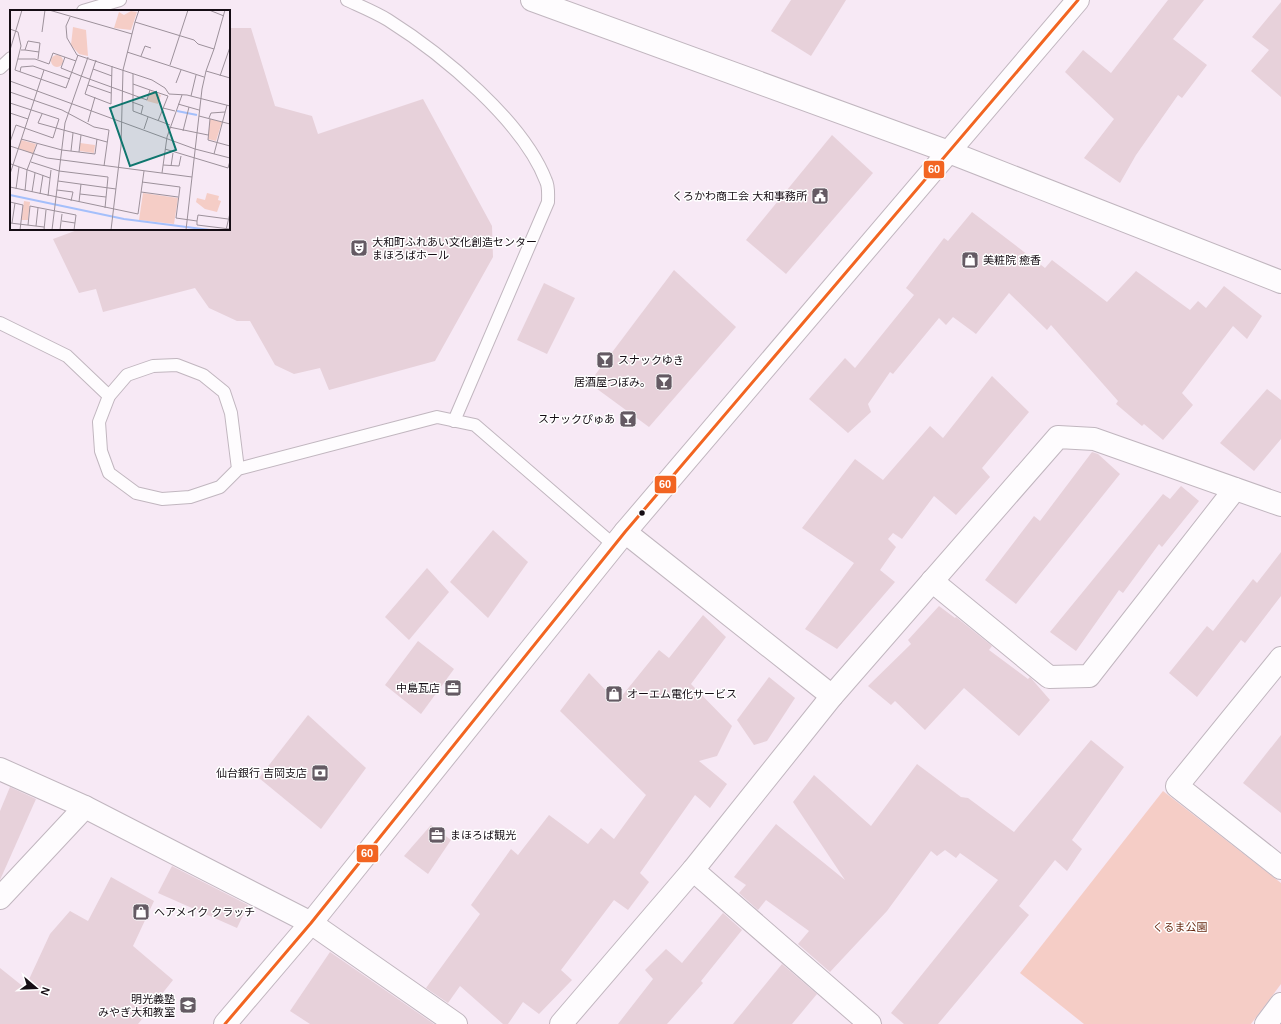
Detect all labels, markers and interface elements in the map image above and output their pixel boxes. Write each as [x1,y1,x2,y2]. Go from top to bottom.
inset map [10,10,230,230]
line badge: 60 [923,160,945,179]
text: 60 [928,163,940,175]
public building icon: くろかわ商工会 大和事務所 [810,186,830,206]
place label: くろかわ商工会 大和事務所 [672,190,808,202]
place label: 大和町ふれあい文化創造センター まほろばホール [372,236,537,261]
theatre icon: 大和町ふれあい文化創造センター まほろばホール [349,238,369,258]
shop icon: 美粧院 癒香 [960,250,980,270]
place label: 美粧院 癒香 [983,254,1041,266]
bar icon: スナックゆき [595,350,615,370]
place label: スナックゆき [618,354,684,366]
bar icon: 居酒屋つぼみ。 [654,372,674,392]
place label: 居酒屋つぼみ。 [574,376,651,388]
bar icon: スナックぴゅあ [618,409,638,429]
place label: スナックぴゅあ [538,413,615,425]
line badge: 60 [654,475,677,494]
text: 60 [659,478,671,490]
unlabelled marker [637,508,647,518]
office icon: 中島瓦店 [443,678,463,698]
place label: 中島瓦店 [396,682,440,694]
shop icon: オーエム電化サービス [604,684,624,704]
place label: オーエム電化サービス [627,688,737,700]
bank icon: 仙台銀行 吉岡支店 [310,763,330,783]
place label: 仙台銀行 吉岡支店 [216,767,307,779]
office icon: まほろば観光 [427,825,447,845]
place label: まほろば観光 [450,829,516,841]
line badge: 60 [356,844,379,863]
text: 60 [361,847,373,859]
shop icon: ヘアメイク クラッチ [131,902,151,922]
place label: ヘアメイク クラッチ [154,906,255,918]
park label: くるま公園 [1153,921,1207,933]
north arrow [16,968,56,1008]
text: N [38,986,52,997]
place label: 明光義塾 みやぎ大和教室 [98,993,175,1018]
school or university icon: 明光義塾 みやぎ大和教室 [178,995,198,1015]

